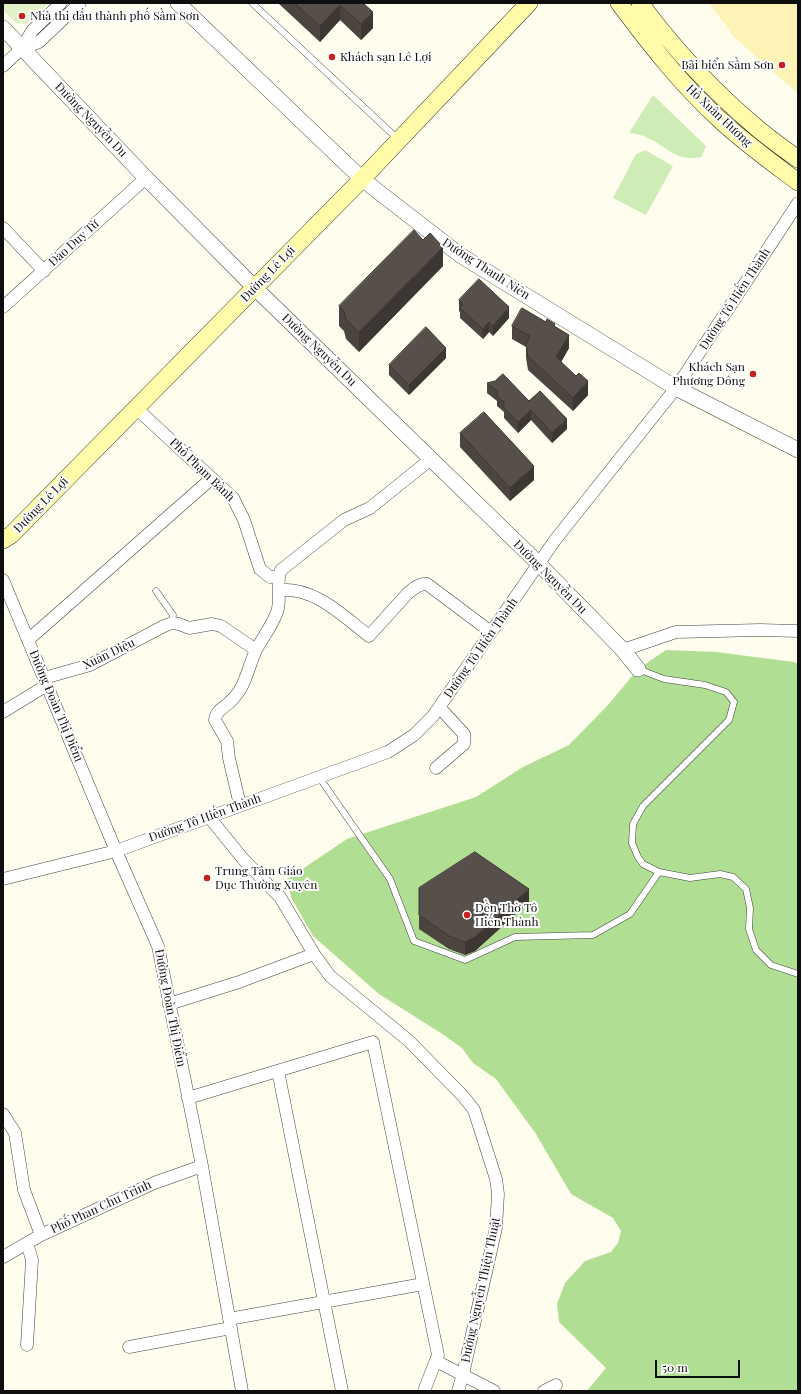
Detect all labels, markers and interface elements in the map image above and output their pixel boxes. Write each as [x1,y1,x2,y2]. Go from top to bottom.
place label: Nhà thi đấu thành phố Sầm Sơn [30,9,199,23]
marker: Nhà thi đấu thành phố Sầm Sơn [17,11,27,21]
place label: Khách sạn Lê Lợi [340,50,432,64]
marker: Khách sạn Lê Lợi [327,52,337,62]
place label: Bãi biển Sầm Sơn [681,58,774,72]
marker: Bãi biển Sầm Sơn [777,60,787,70]
street label: Đường Nguyễn Du [52,80,130,160]
street label: Hồ Xuân Hương [683,82,755,150]
street label: Đào Duy Từ [46,217,102,269]
street label: Đường Thanh Niên [440,235,532,303]
street label: Đường Lê Lợi [238,243,298,305]
street label: Đường Tô Hiến Thành [697,245,773,353]
street label: Đường Nguyễn Du [279,311,359,389]
place label: Khách Sạn Phương Đông [672,360,745,388]
marker: Khách Sạn Phương Đông [748,369,758,379]
street label: Phố Phạm Bành [167,435,237,505]
street label: Đường Lê Lợi [11,474,71,536]
street label: Đường Nguyễn Du [510,537,590,617]
street label: Đường Tô Hiến Thành [441,595,521,701]
street label: Xuân Diệu [81,635,137,673]
street label: Đường Đoàn Thị Điểm [26,648,86,764]
street label: Đường Tô Hiến Thành [147,791,263,845]
place label: Trung Tâm Giáo Dục Thường Xuyên [215,864,317,892]
marker: Trung Tâm Giáo Dục Thường Xuyên [202,873,212,883]
place label: Đền Thờ Tô Hiến Thành [475,901,538,929]
marker: Đền Thờ Tô Hiến Thành [462,910,472,920]
street label: Đường Đoàn Thị Điểm [151,948,189,1068]
street label: Phố Phan Chu Trinh [48,1177,154,1237]
street label: Đường Nguyễn Thiện Thuật [459,1216,503,1364]
scale bar [657,1352,742,1378]
text: 50 m [662,1359,688,1375]

